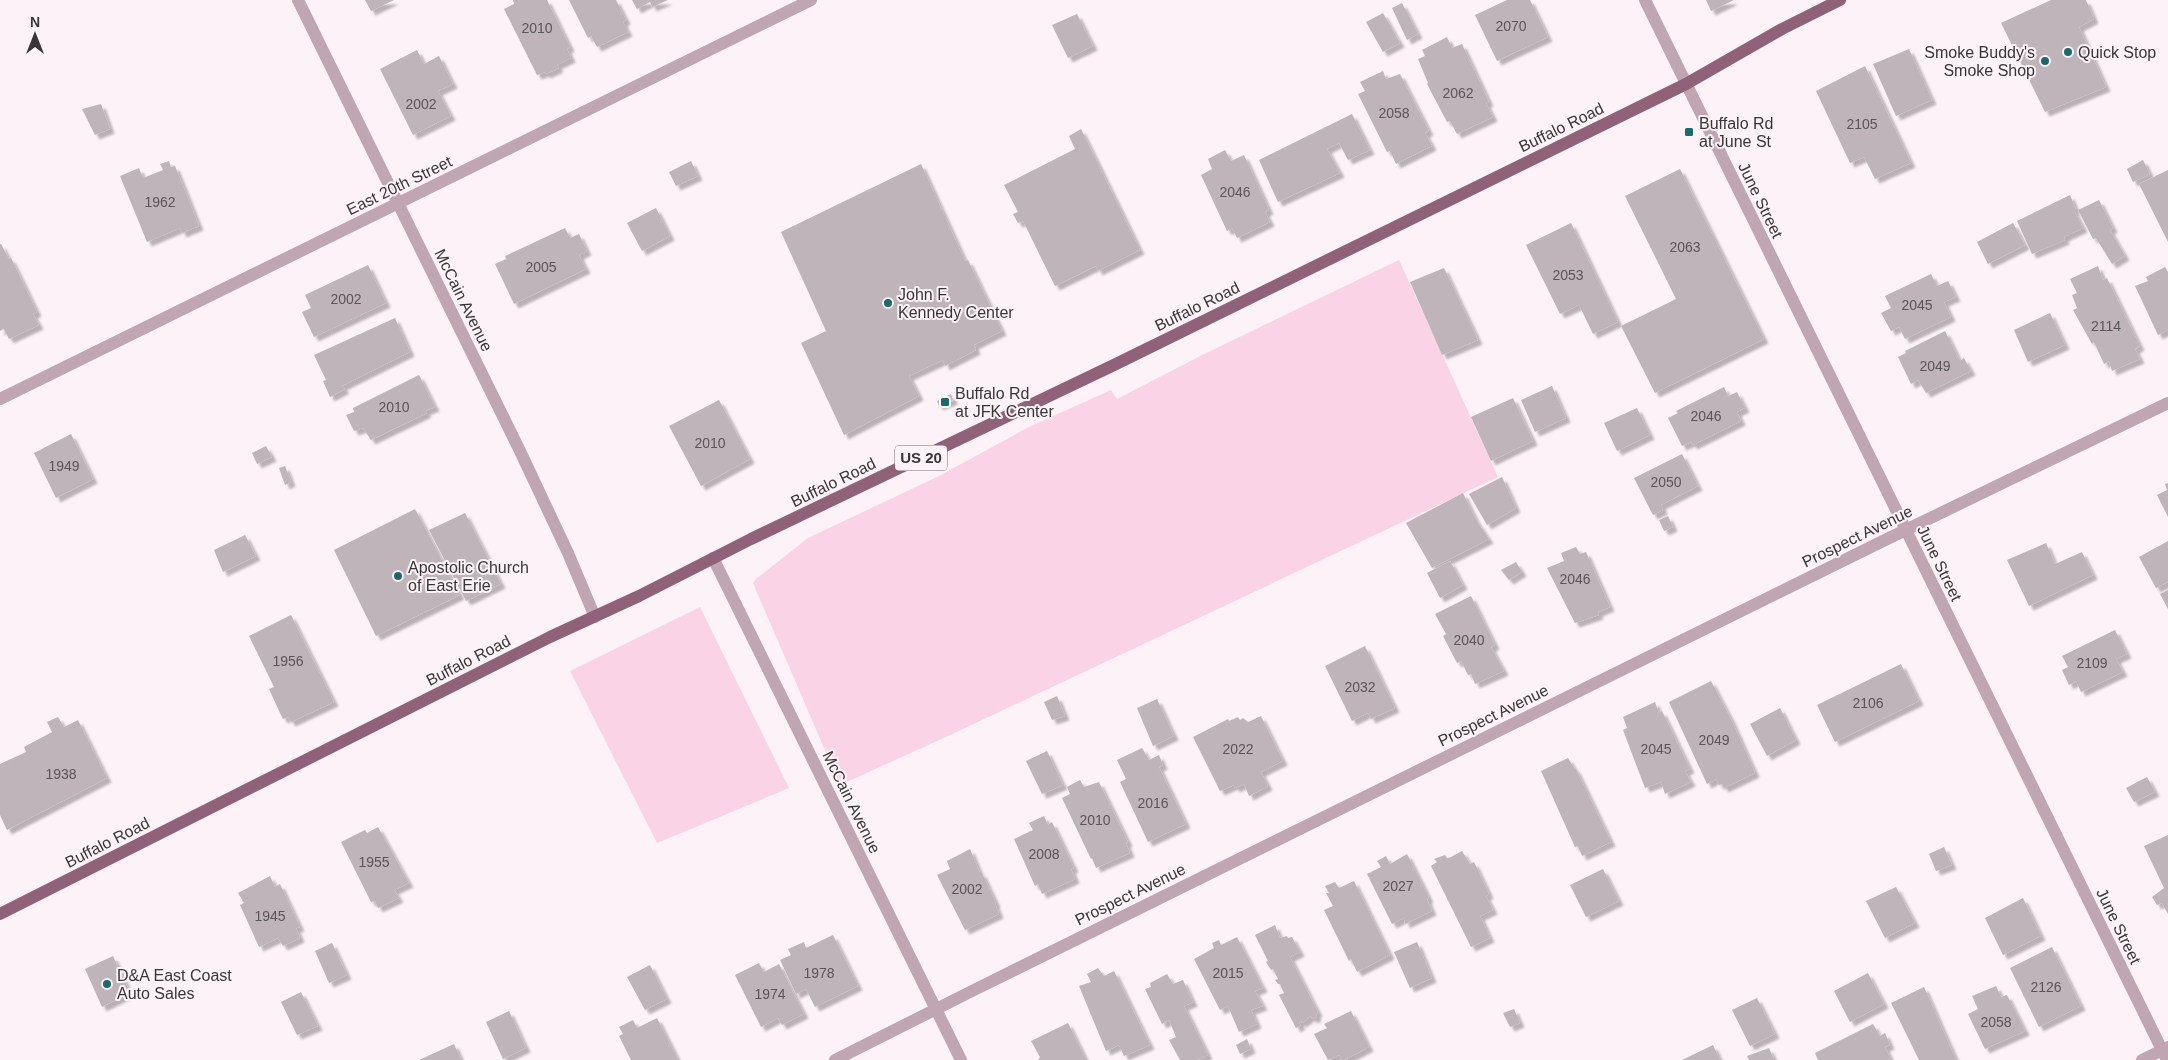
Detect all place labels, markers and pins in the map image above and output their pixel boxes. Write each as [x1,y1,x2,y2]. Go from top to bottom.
place label: Smoke Buddy's Smoke Shop [1924,44,2035,79]
place label: Quick Stop [2078,44,2156,61]
marker: Quick Stop [2062,46,2074,58]
marker: Smoke Buddy's Smoke Shop [2039,55,2051,67]
place label: Buffalo Rd at June St [1699,115,1773,150]
marker: Buffalo Rd at June St [1683,126,1695,138]
place label: John F. Kennedy Center [898,286,1014,321]
marker: John F. Kennedy Center [882,297,894,309]
place label: Buffalo Rd at JFK Center [955,385,1054,420]
marker: Buffalo Rd at JFK Center [939,396,951,408]
place label: Apostolic Church of East Erie [408,559,529,594]
marker: Apostolic Church of East Erie [392,570,404,582]
place label: D&A East Coast Auto Sales [117,967,232,1002]
marker: D&A East Coast Auto Sales [101,978,113,990]

